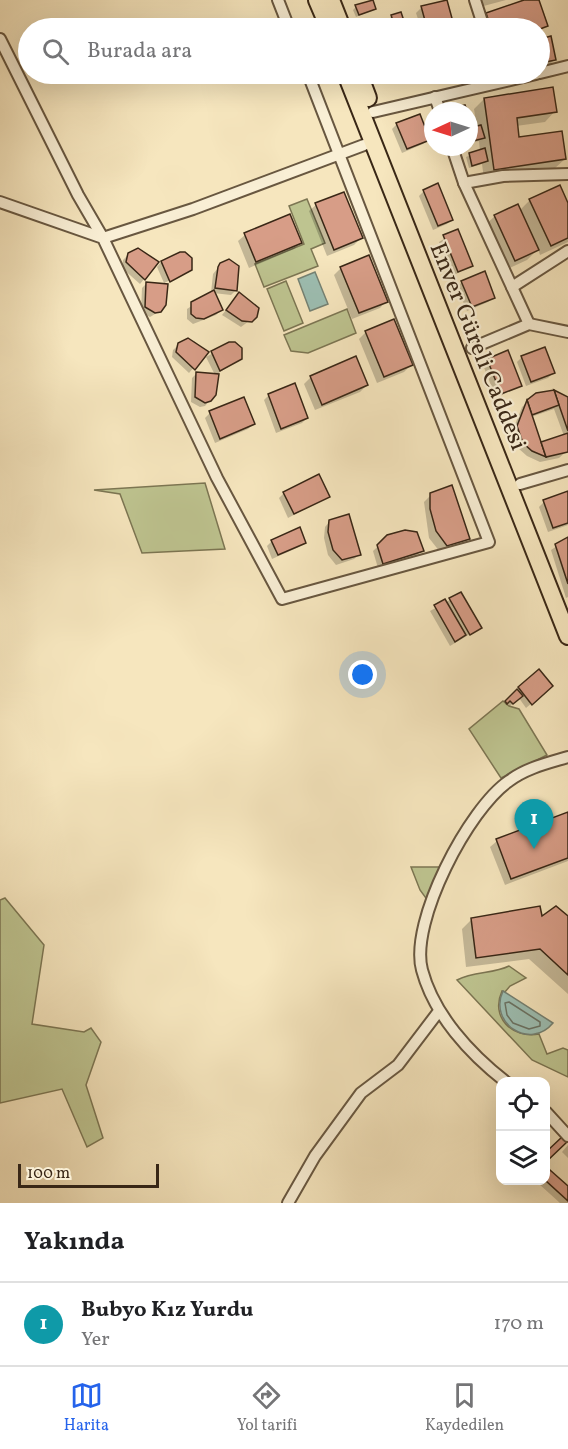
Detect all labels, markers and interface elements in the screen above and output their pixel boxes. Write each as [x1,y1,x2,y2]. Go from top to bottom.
search box [18,18,550,84]
icon: search [39,35,72,68]
text: Burada ara [87,36,192,67]
north arrow [424,102,478,156]
street label: Enver Güreli Caddesi [420,238,534,456]
your location [348,660,377,689]
pin: 1 [514,800,554,849]
map controls [496,1077,550,1185]
button: locate [496,1077,550,1131]
button: layers [496,1131,550,1185]
scale bar [18,1161,159,1188]
text: 100 m [27,1163,70,1185]
text: Yakında [24,1224,125,1260]
text: Bubyo Kız Yurdu [81,1295,254,1326]
text: 1 [39,1310,48,1338]
text: 170 m [494,1310,544,1338]
text: Yer [81,1326,110,1354]
tab: Harita [64,1379,109,1437]
tab: Yol tarifi [237,1379,297,1437]
tab: Kaydedilen [425,1379,504,1437]

